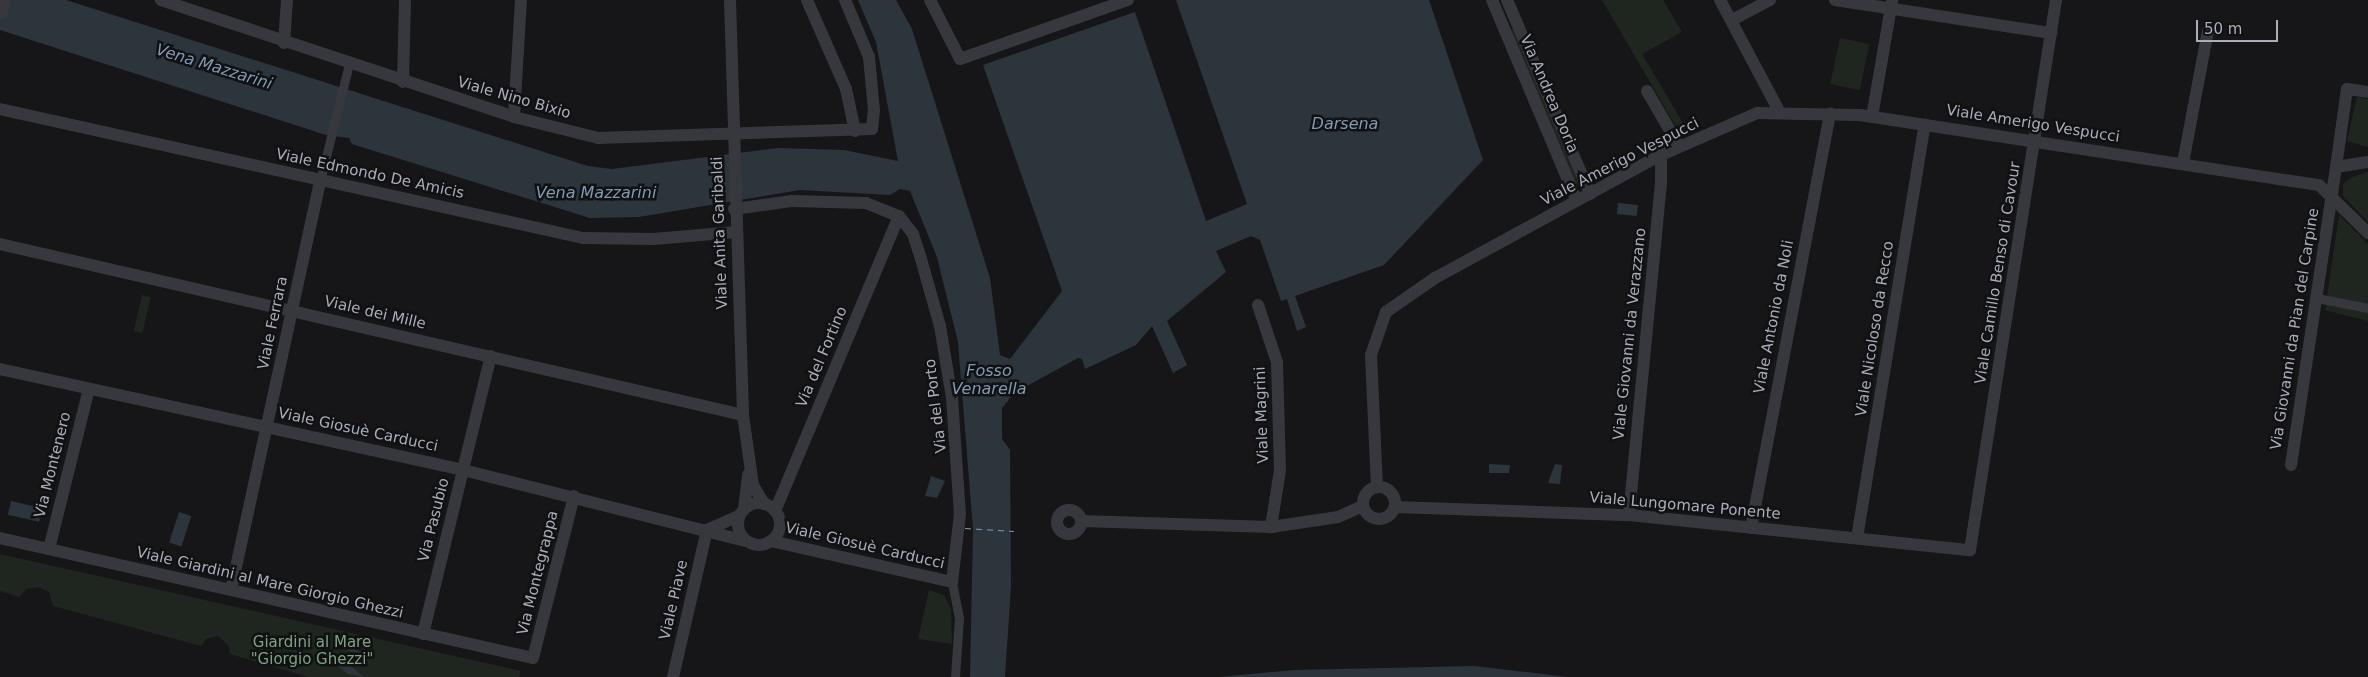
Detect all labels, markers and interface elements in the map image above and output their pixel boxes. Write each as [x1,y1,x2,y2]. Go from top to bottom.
scale bar [2198,10,2280,42]
text: 50 m [2204,20,2242,38]
street label: Via Andrea Doria [1516,32,1582,156]
water label: Vena Mazzarini [153,40,275,94]
street label: Viale Nino Bixio [455,73,573,123]
street label: Viale Amerigo Vespucci [1945,101,2121,147]
water label: Darsena [1312,114,1378,134]
street label: Viale Amerigo Vespucci [1538,114,1702,210]
street label: Viale Edmondo De Amicis [274,145,466,203]
street label: Viale Anita Garibaldi [708,156,732,310]
street label: Viale Camillo Benso di Cavour [1972,161,2024,385]
water label: Vena Mazzarini [536,183,656,203]
street label: Via Giovanni da Pian del Carpine [2267,207,2323,451]
street label: Viale Giovanni da Verazzano [1610,227,1650,441]
street label: Viale Antonio da Noli [1750,239,1798,395]
street label: Viale Nicoloso da Recco [1852,240,1898,418]
street label: Viale Ferrara [254,275,292,371]
street label: Viale dei Mille [322,293,428,333]
street label: Via del Fortino [793,304,851,410]
street label: Via del Porto [921,358,951,454]
water label: Fosso Venarella [952,361,1026,399]
street label: Viale Magrini [1251,366,1273,464]
street label: Viale Giosuè Carducci [276,404,440,456]
street label: Via Montenero [31,410,75,520]
street label: Via Pasubio [415,476,453,564]
street label: Viale Lungomare Ponente [1589,489,1781,523]
street label: Via Montegrappa [514,509,562,637]
street label: Viale Giosuè Carducci [784,519,946,573]
street label: Viale Giardini al Mare Giorgio Ghezzi [135,543,405,623]
street label: Viale Piave [656,558,692,642]
park label: Giardini al Mare "Giorgio Ghezzi" [251,633,373,668]

